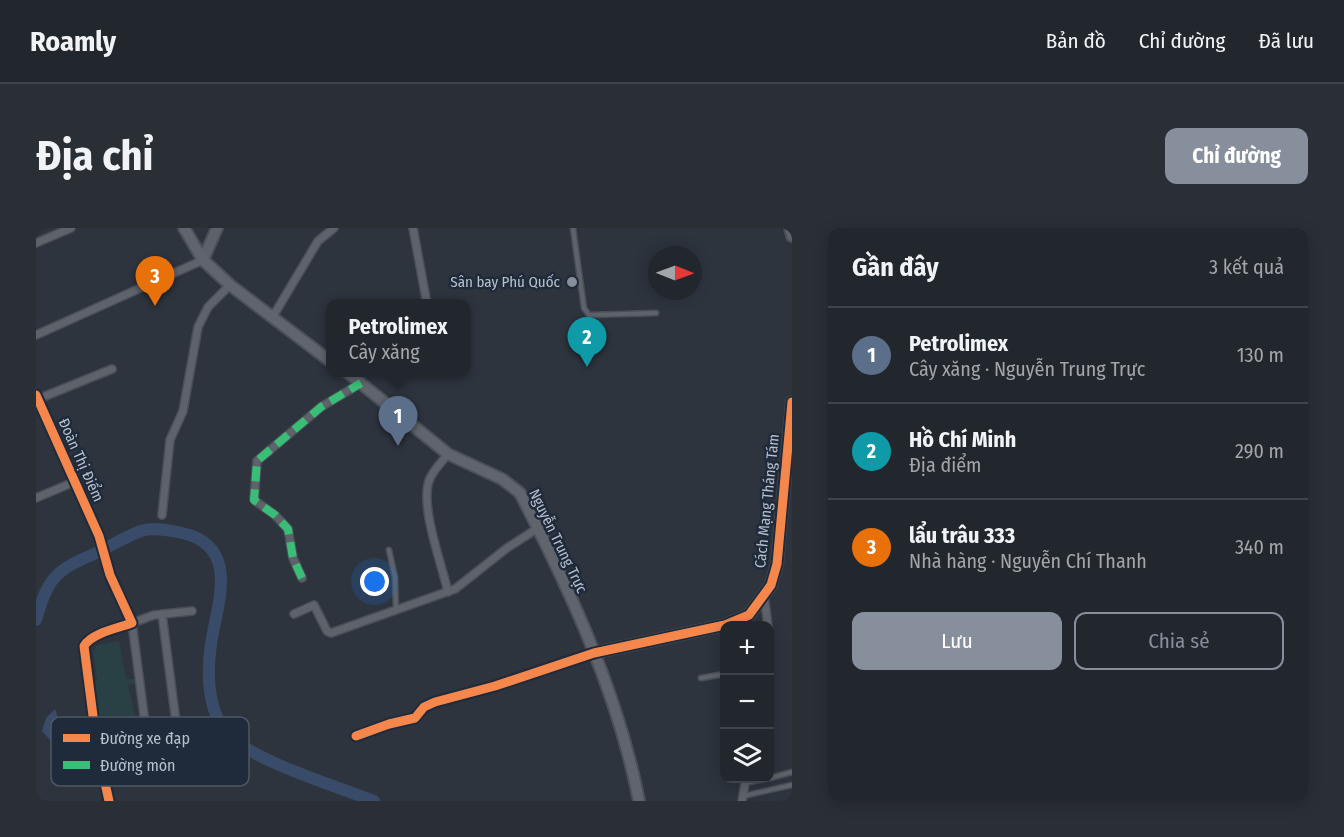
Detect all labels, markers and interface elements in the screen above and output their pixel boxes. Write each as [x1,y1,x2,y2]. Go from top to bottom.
text: Roamly [30,25,116,58]
text: Bản đồ [1046,28,1106,54]
text: Chỉ đường [1139,28,1225,54]
text: Đã lưu [1258,28,1314,54]
button: Chỉ đường [1165,128,1308,184]
text: Địa chỉ [36,131,153,181]
north arrow [648,246,702,300]
text: Gần đây [852,252,939,283]
text: 3 kết quả [1209,255,1284,279]
pin: 3 [136,256,174,306]
place label: Sân bay Phú Quốc [450,273,561,291]
marker: Sân bay Phú Quốc [565,275,579,289]
popup [326,299,470,377]
text: Petrolimex [348,313,448,340]
pin: 2 [568,318,606,367]
text: Petrolimex [909,330,1008,357]
text: Cây xăng [348,340,420,364]
text: 1 [867,343,876,367]
text: 130 m [1237,343,1284,367]
text: Cây xăng · Nguyễn Trung Trực [909,357,1145,381]
pin: 1 [378,396,418,446]
street label: Đoàn Thị Điểm [55,416,107,504]
text: Hồ Chí Minh [909,426,1016,453]
street label: Cách Mạng Tháng Tám [751,433,783,569]
text: 2 [867,439,876,463]
text: 290 m [1235,439,1284,463]
text: Địa điểm [909,453,982,477]
street label: Nguyễn Trung Trực [525,486,591,596]
text: lẩu trâu 333 [909,522,1015,549]
text: 3 [867,535,876,559]
text: 340 m [1235,535,1284,559]
text: Nhà hàng · Nguyễn Chí Thanh [909,549,1147,573]
your location [360,567,389,596]
button: Lưu [852,612,1062,670]
button: Chia sẻ [1074,612,1284,670]
map controls [720,621,774,783]
button: + [720,621,774,675]
button: − [720,675,774,729]
legend [51,717,249,786]
text: Đường xe đạp [100,729,190,748]
button: layers [720,729,774,783]
text: Đường mòn [100,756,176,775]

